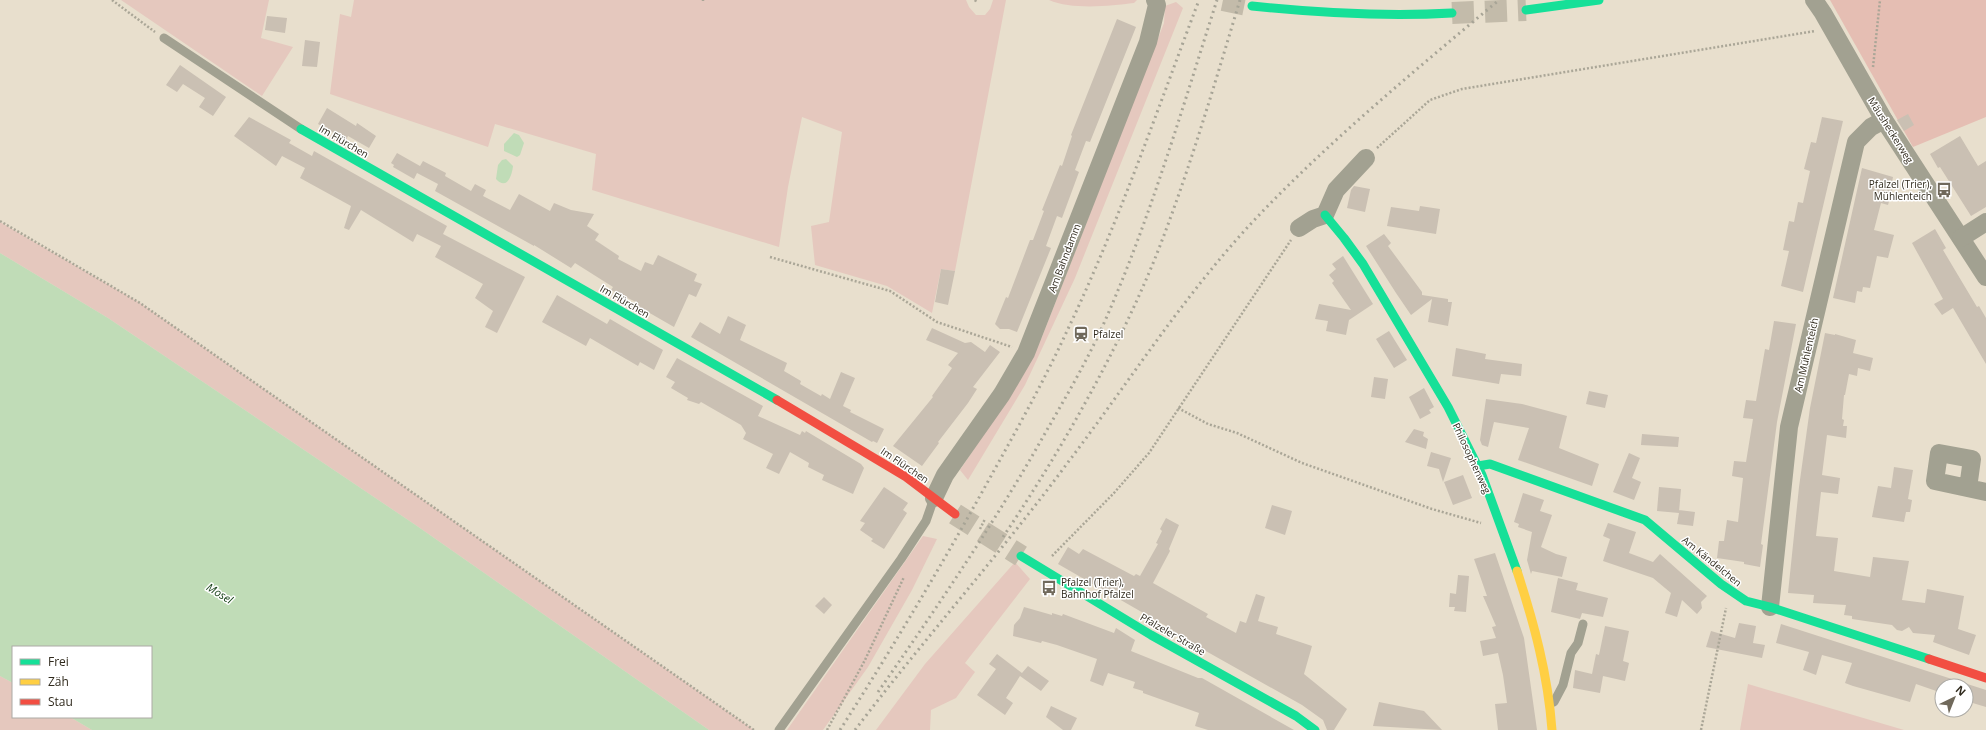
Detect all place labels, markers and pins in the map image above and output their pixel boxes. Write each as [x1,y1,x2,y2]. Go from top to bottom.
place label: Pfalzel (Trier), Mühlenteich [1869,177,1932,203]
bus stop icon: Pfalzel (Trier), Mühlenteich [1935,181,1953,199]
station icon: Pfalzel [1072,325,1090,343]
place label: Pfalzel [1093,327,1123,341]
place label: Pfalzel (Trier), Bahnhof Pfalzel [1061,575,1134,601]
bus stop icon: Pfalzel (Trier), Bahnhof Pfalzel [1040,579,1058,597]

